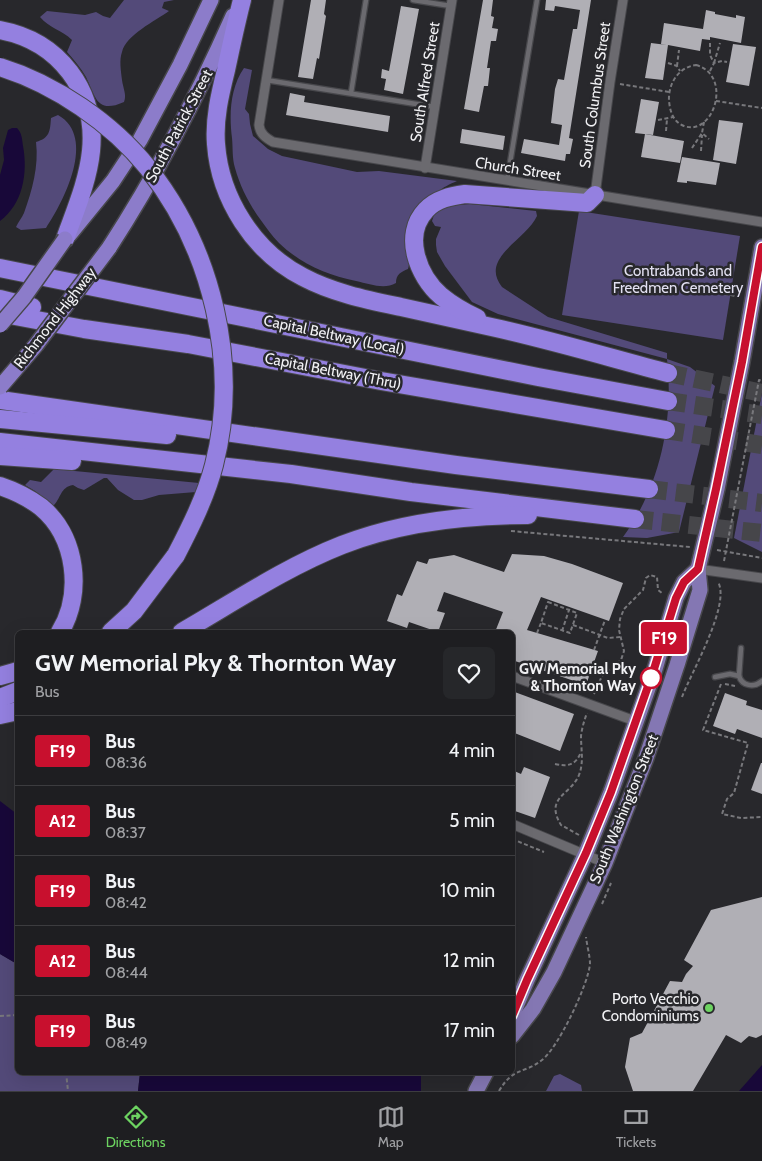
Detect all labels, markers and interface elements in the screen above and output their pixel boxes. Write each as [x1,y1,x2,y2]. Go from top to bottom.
street label: South Alfred Street [407,21,443,143]
street label: South Columbus Street [576,21,614,169]
street label: South Patrick Street [142,66,216,186]
street label: Church Street [474,153,562,185]
park label: Contrabands and Freedmen Cemetery [613,262,744,297]
street label: Richmond Highway [10,264,100,372]
street label: Capital Beltway (Local) [262,311,406,359]
street label: Capital Beltway (Thru) [263,349,403,393]
line badge: F19 [635,622,693,654]
text: F19 [651,627,677,649]
button: heart [443,647,495,699]
text: GW Memorial Pky & Thornton Way [35,648,396,677]
place label: GW Memorial Pky & Thornton Way [519,660,637,695]
marker: GW Memorial Pky & Thornton Way [640,667,662,689]
text: Bus [35,682,59,701]
text: Bus [105,730,135,753]
street label: South Washington Street [586,732,662,886]
text: 4 min [448,739,495,762]
text: F19 [49,740,76,762]
text: 08:36 [105,753,147,772]
text: Bus [105,800,135,823]
text: 5 min [449,809,495,832]
text: A12 [49,810,76,832]
text: 08:37 [105,823,146,842]
text: Bus [105,870,135,893]
text: 10 min [440,879,495,902]
text: F19 [49,880,76,902]
text: 08:42 [105,893,147,912]
text: Bus [105,940,135,963]
text: 12 min [443,949,495,972]
text: A12 [49,950,76,972]
text: 08:44 [105,963,148,982]
place label: Porto Vecchio Condominiums [602,990,699,1025]
marker: Porto Vecchio Condominiums [703,1002,715,1014]
text: Bus [105,1010,135,1033]
text: 17 min [444,1019,495,1042]
text: F19 [49,1020,76,1042]
text: 08:49 [105,1033,148,1052]
tab: Directions [106,1103,165,1151]
tab: Map [377,1103,405,1151]
tab: Tickets [616,1103,656,1151]

